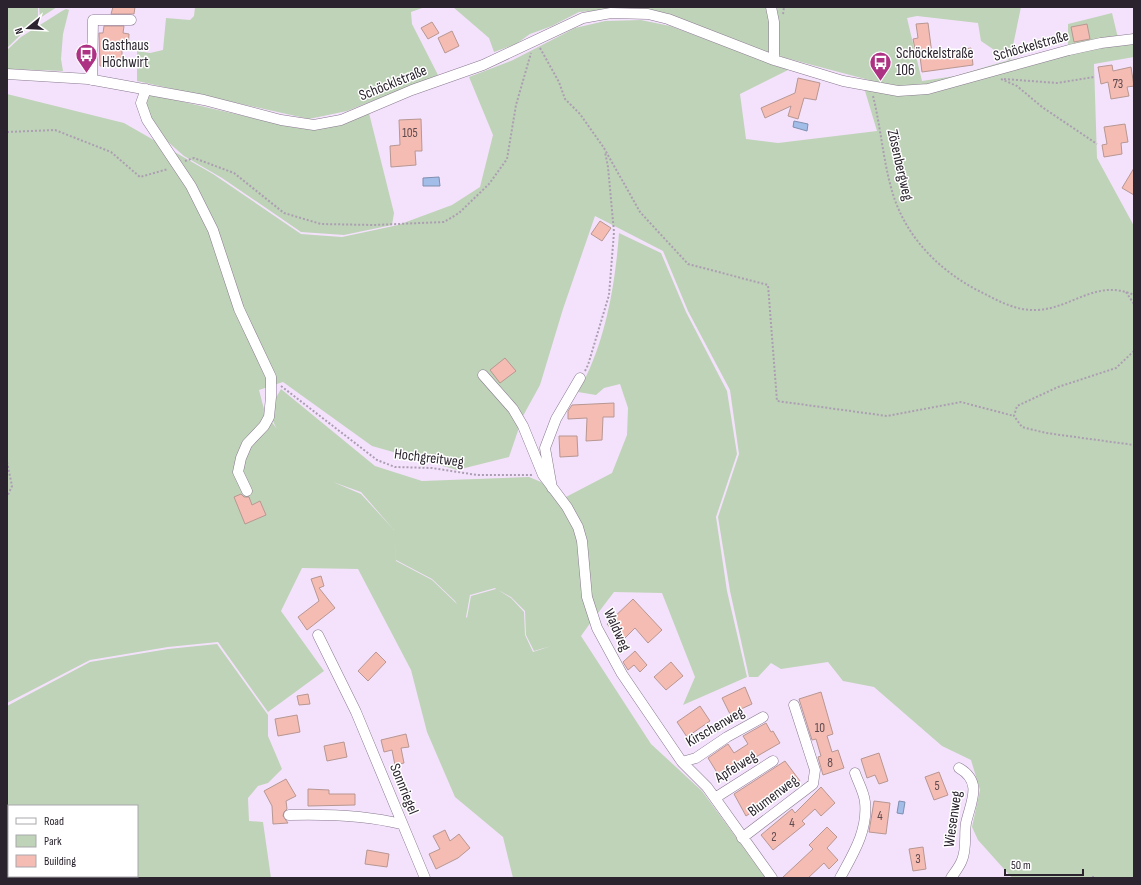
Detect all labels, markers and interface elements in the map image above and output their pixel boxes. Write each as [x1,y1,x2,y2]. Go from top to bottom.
north arrow [8,8,48,48]
text: N [12,26,26,36]
street label: Schöckelstraße [991,26,1071,66]
place label: Gasthaus Höchwirt [102,36,149,72]
bus stop icon: Gasthaus Höchwirt [74,41,100,74]
place label: Schöckelstraße 106 [896,44,974,80]
bus stop icon: Schöckelstraße 106 [868,49,894,82]
street label: Schöcklstraße [356,61,430,105]
house number: 73 [1113,76,1123,92]
house number: 105 [402,125,418,141]
street label: Zösenbergweg [883,128,917,202]
street label: Hochgreitweg [393,444,465,472]
street label: Waldweg [599,606,635,654]
street label: Kirschenweg [682,703,748,751]
house number: 10 [815,720,825,736]
street label: Apfelweg [711,747,761,788]
house number: 8 [827,755,833,771]
street label: Sonnriegel [385,761,423,817]
street label: Blumenweg [744,771,802,821]
house number: 5 [934,778,940,794]
street label: Wiesenweg [940,790,966,848]
legend [8,805,138,877]
house number: 4 [877,808,883,824]
text: Road [44,814,64,829]
house number: 4 [789,815,795,831]
house number: 2 [771,829,777,845]
text: Park [44,834,62,849]
house number: 3 [915,851,921,867]
scale bar [1005,851,1083,877]
text: Building [44,854,76,869]
text: 50 m [1011,858,1031,873]

